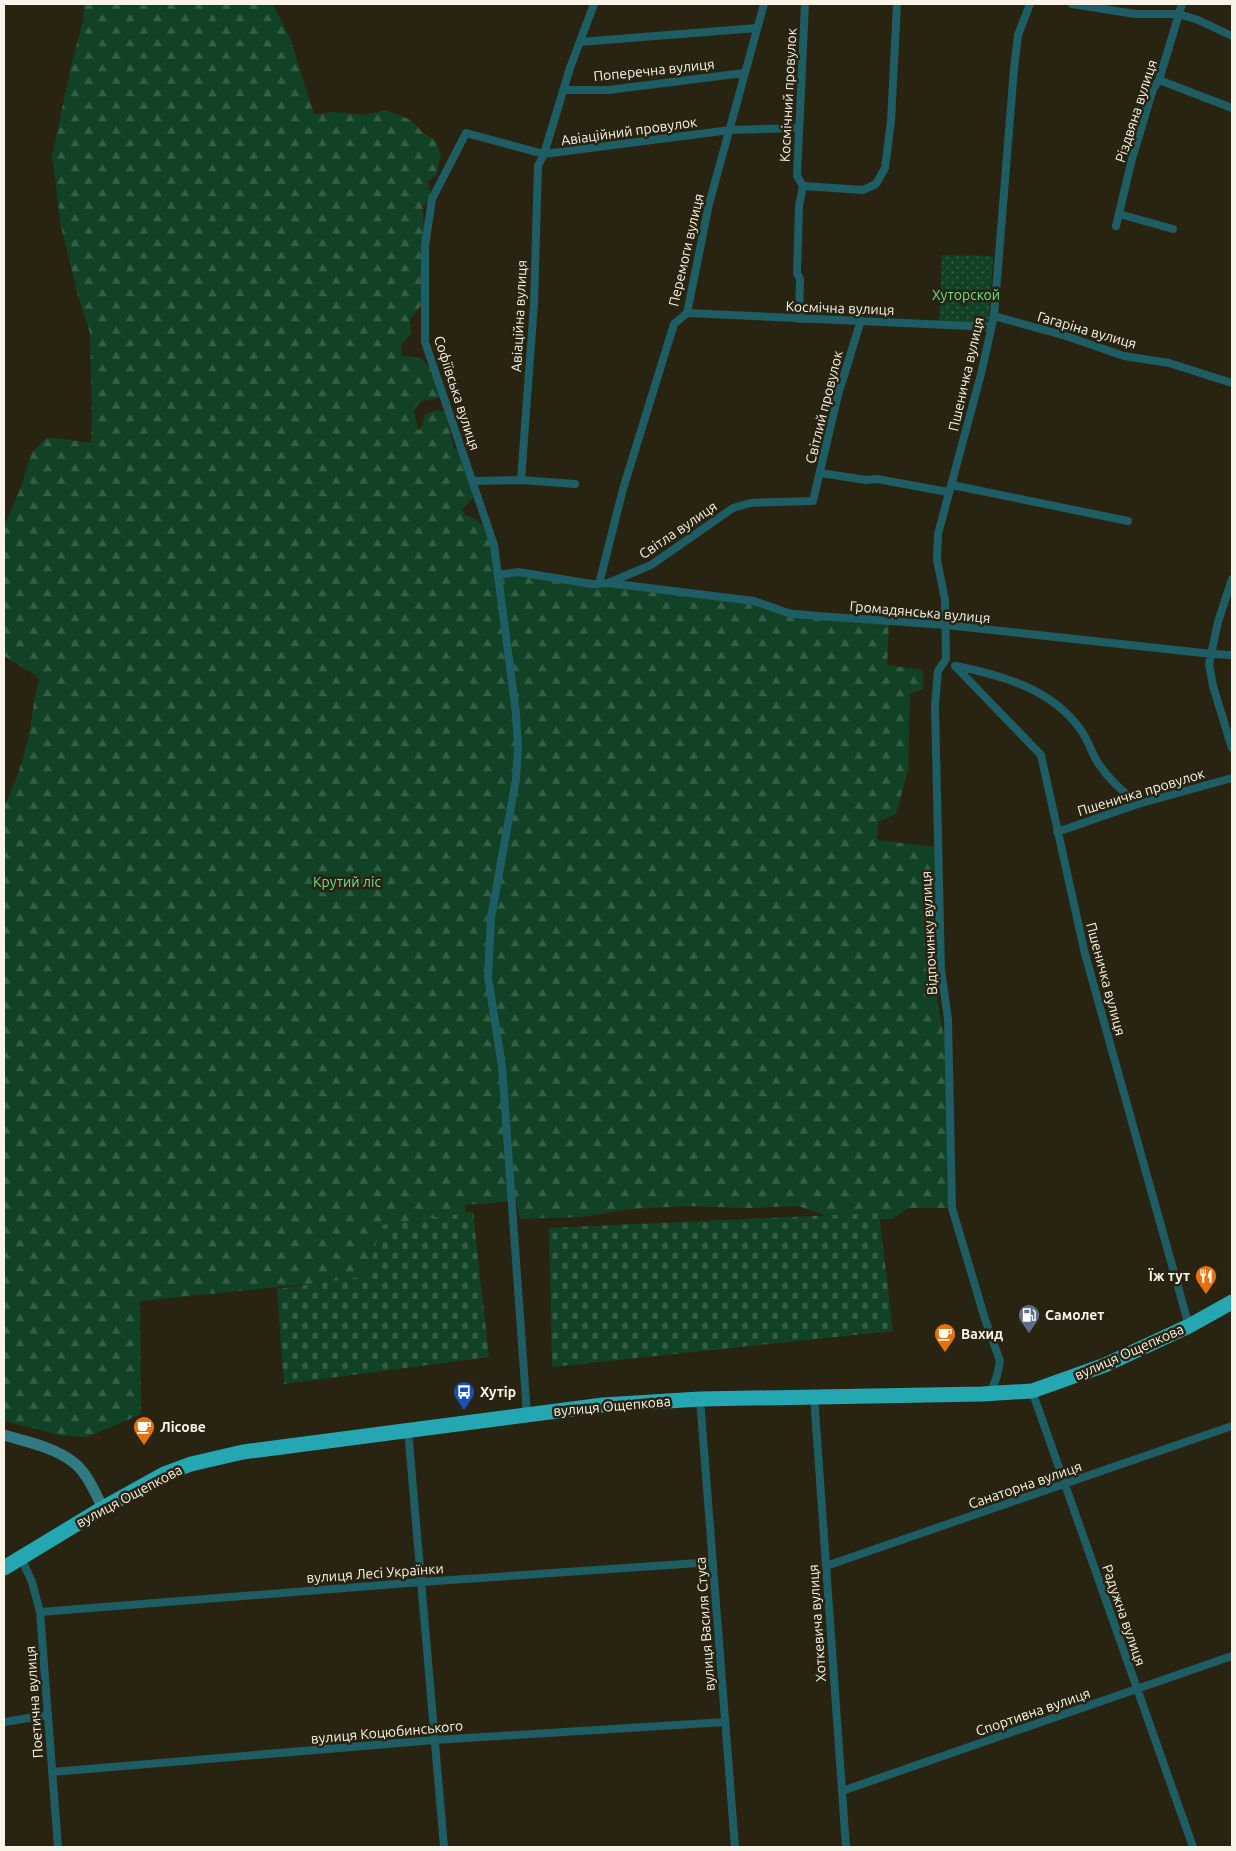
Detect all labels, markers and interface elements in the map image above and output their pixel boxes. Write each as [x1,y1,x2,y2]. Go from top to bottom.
street label: Космічний провулок [776,28,800,162]
street label: Поперечна вулиця [593,56,715,84]
street label: Різдвяна вулиця [1112,58,1160,164]
street label: Авіаційний провулок [560,114,698,148]
street label: Перемоги вулиця [665,192,707,308]
street label: Авіаційна вулиця [508,260,530,372]
park label: Хуторской [932,287,1000,303]
street label: Космічна вулиця [785,298,895,318]
street label: Гагаріна вулиця [1036,308,1138,352]
street label: Пшеничка вулиця [945,315,987,433]
street label: Софіївська вулиця [431,334,483,452]
street label: Світлий провулок [802,349,846,465]
street label: Світла вулиця [636,498,720,562]
street label: Громадянська вулиця [849,598,991,626]
street label: Пшеничка провулок [1075,765,1207,819]
street label: Відпочинку вулиця [918,871,940,995]
park label: Крутий ліс [313,874,381,890]
street label: Пшеничка вулиця [1083,921,1129,1037]
restaurant icon: Їж тут [1194,1264,1218,1295]
place label: Їж тут [1148,1267,1190,1284]
fuel station icon: Самолет [1017,1303,1041,1334]
place label: Самолет [1045,1307,1104,1323]
street label: вулиця Ощепкова [1072,1321,1186,1383]
cafe icon: Вахид [933,1322,957,1353]
place label: Вахид [961,1326,1003,1342]
bus stop icon: Хутір [452,1380,476,1411]
place label: Хутір [480,1384,516,1400]
street label: вулиця Ощепкова [553,1393,671,1419]
cafe icon: Лісове [132,1415,156,1446]
place label: Лісове [160,1419,206,1435]
street label: Санаторна вулиця [966,1458,1084,1512]
street label: вулиця Ощепкова [73,1461,185,1531]
street label: вулиця Василя Стуса [692,1556,718,1692]
street label: вулиця Лесі Українки [306,1560,444,1586]
street label: Радужна вулиця [1099,1562,1149,1668]
street label: Хоткевича вулиця [805,1564,829,1682]
street label: Поетична вулиця [22,1645,46,1759]
street label: Спортивна вулиця [974,1685,1092,1739]
street label: вулиця Коцюбинського [310,1717,464,1747]

